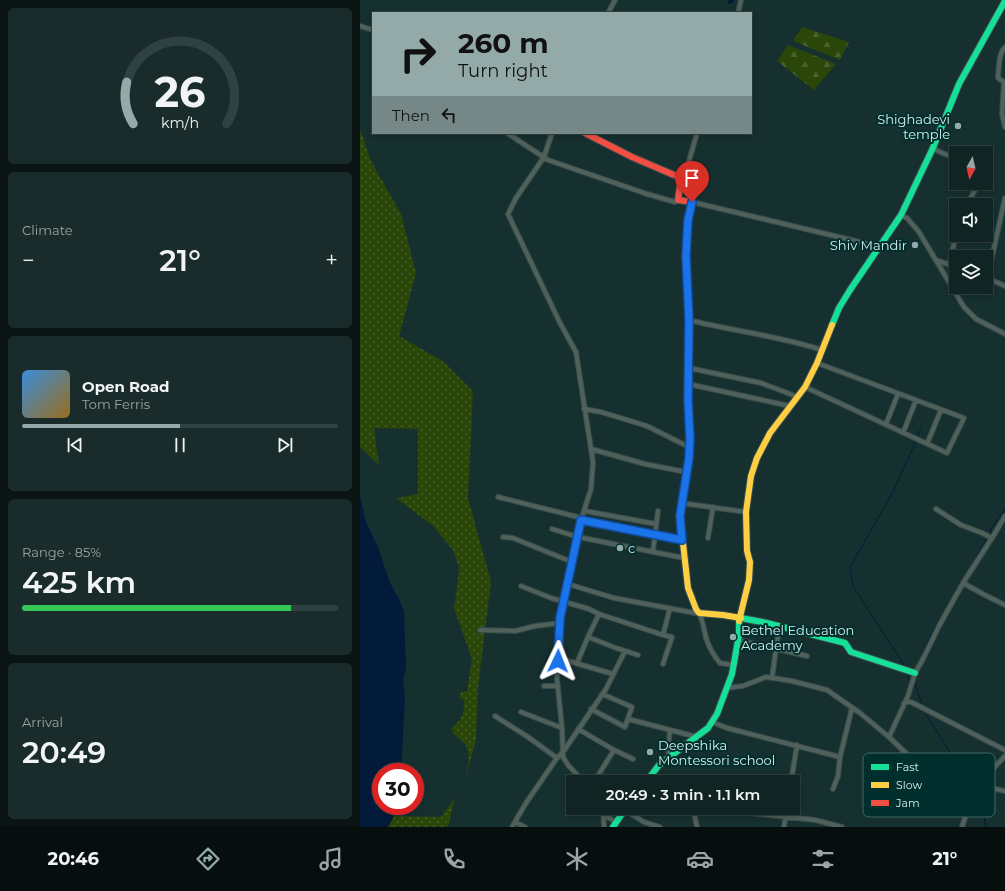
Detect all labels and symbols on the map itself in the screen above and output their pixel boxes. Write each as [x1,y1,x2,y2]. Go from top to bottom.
place label: Shighadevi temple [877,111,950,142]
marker: Shighadevi temple [953,121,963,131]
north arrow [949,146,993,190]
pin [675,161,709,202]
place label: Shiv Mandir [830,237,907,253]
marker: Shiv Mandir [910,240,920,250]
place label: c [628,540,635,556]
marker: c [615,543,625,553]
place label: Bethel Education Academy [741,622,854,653]
marker: Bethel Education Academy [728,632,738,642]
position arrow [537,640,579,682]
place label: Deepshika Montessori school [658,737,775,768]
marker: Deepshika Montessori school [645,747,655,757]
legend [863,753,995,817]
text: Fast [896,760,920,774]
speed limit sign: 30 [372,763,424,815]
text: Slow [896,778,922,792]
text: Jam [895,796,920,810]

